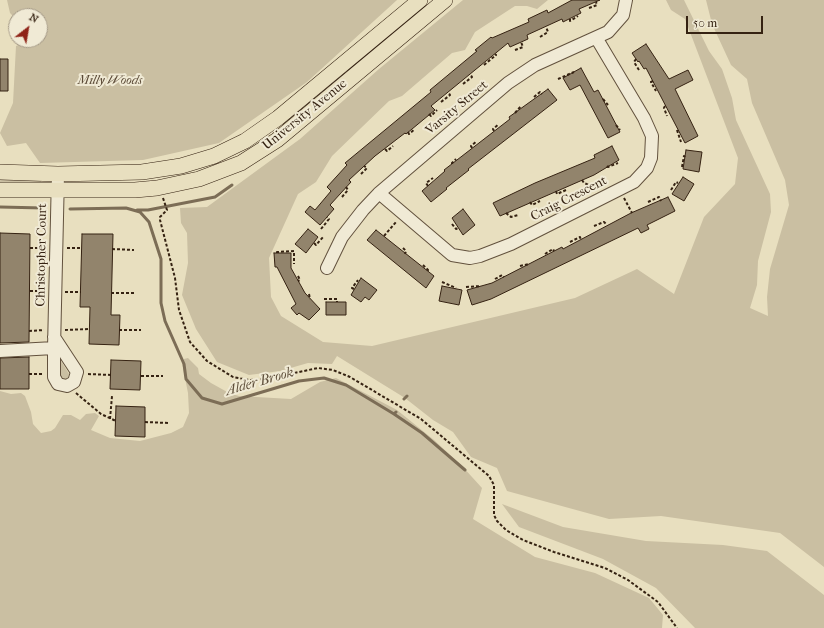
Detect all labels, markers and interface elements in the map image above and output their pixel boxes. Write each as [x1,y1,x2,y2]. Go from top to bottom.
north arrow [8,8,48,48]
scale bar [688,8,765,34]
text: N [27,10,41,26]
text: 50 m [693,16,717,30]
park label: Milly Woods [78,73,142,89]
street label: University Avenue [260,76,350,154]
street label: Varsity Street [423,77,491,139]
street label: Craig Crescent [528,173,610,225]
street label: Christopher Court [33,203,51,307]
water label: Alder Brook [224,364,296,400]

